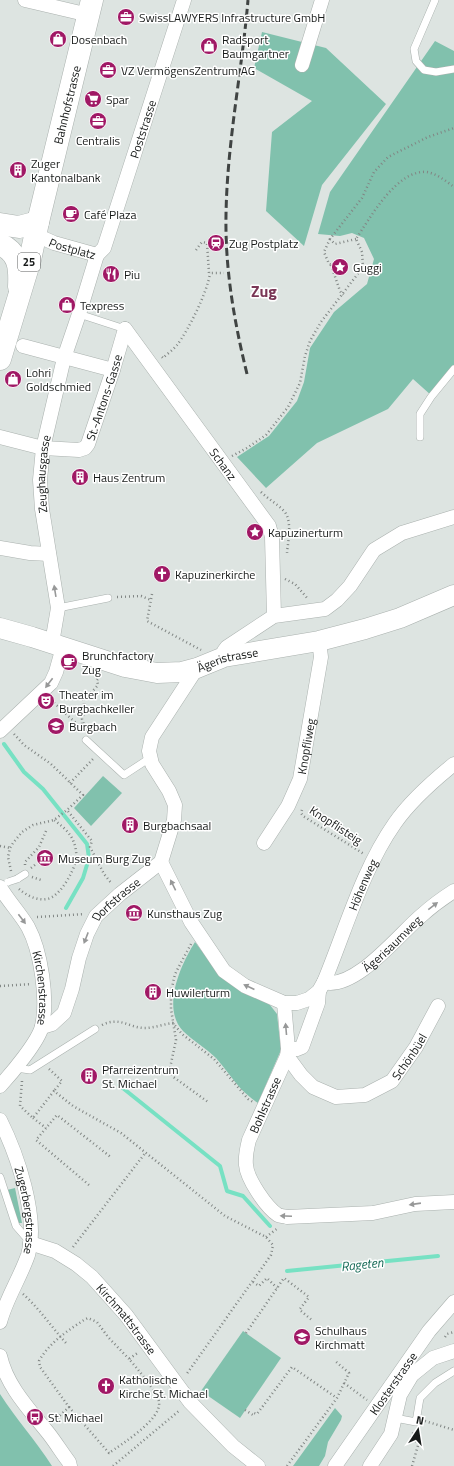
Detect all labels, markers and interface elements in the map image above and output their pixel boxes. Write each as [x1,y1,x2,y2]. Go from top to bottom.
office icon: SwissLAWYERS Infrastructure GmbH [116,7,136,27]
place label: SwissLAWYERS Infrastructure GmbH [139,8,325,27]
shop icon: Dosenbach [48,29,68,49]
place label: Dosenbach [71,30,127,49]
place label: Radsport Baumgartner [222,30,289,63]
shop icon: Radsport Baumgartner [199,36,219,56]
office icon: VZ VermögensZentrum AG [98,60,118,80]
place label: VZ VermögensZentrum AG [121,61,255,80]
street label: Bahnhofstrasse [48,63,85,146]
supermarket icon: Spar [83,89,103,109]
place label: Spar [106,90,129,109]
street label: Poststrasse [124,97,161,161]
office icon: Centralis [88,111,108,131]
place label: Centralis [76,131,121,150]
place label: Zuger Kantonalbank [31,154,101,187]
building icon: Zuger Kantonalbank [8,160,28,180]
cafe icon: Café Plaza [61,204,81,224]
place label: Café Plaza [84,205,136,224]
street label: Postplatz [46,232,98,264]
station icon: Zug Postplatz [206,233,226,253]
place label: Zug Postplatz [229,234,298,253]
road number: 25 [18,253,40,271]
place icon: Guggi [330,257,350,277]
place label: Guggi [353,258,382,277]
restaurant icon: Piu [101,264,121,284]
place label: Piu [124,265,140,284]
district label: Zug [251,279,277,303]
shop icon: Texpress [57,295,77,315]
place label: Texpress [80,296,125,315]
street label: St.-Antons-Gasse [80,352,127,443]
place label: Lohri Goldschmied [26,363,91,396]
shop icon: Lohri Goldschmied [3,369,23,389]
street label: Zeughausgasse [30,433,55,515]
street label: Schanz [205,444,242,484]
building icon: Haus Zentrum [70,467,90,487]
place label: Haus Zentrum [93,468,165,487]
place icon: Kapuzinerturm [245,522,265,542]
place label: Kapuzinerturm [268,523,343,542]
church icon: Kapuzinerkirche [152,564,172,584]
place label: Kapuzinerkirche [175,565,255,584]
one-way arrow [52,585,58,597]
street label: Ägeristrasse [194,642,260,677]
place label: Brunchfactory Zug [82,646,154,679]
cafe icon: Brunchfactory Zug [59,652,79,672]
one-way arrow [45,678,53,689]
place label: Theater im Burgbachkeller [59,685,134,718]
theatre icon: Theater im Burgbachkeller [36,691,56,711]
school or university icon: Burgbach [46,716,66,736]
place label: Burgbach [69,717,117,736]
street label: Knopfliweg [291,717,320,776]
street label: Knopflisteig [306,801,366,849]
building icon: Burgbachsaal [120,815,140,835]
place label: Burgbachsaal [143,816,211,835]
museum icon: Museum Burg Zug [35,848,55,868]
place label: Museum Burg Zug [58,849,151,868]
street label: Höhenweg [343,855,382,913]
street label: Dorfstrasse [86,872,144,924]
one-way arrow [169,879,176,891]
one-way arrow [427,902,438,910]
museum icon: Kunsthaus Zug [124,903,144,923]
place label: Kunsthaus Zug [147,904,222,923]
street label: Ägerisaumweg [358,911,425,976]
one-way arrow [18,913,26,924]
one-way arrow [82,932,88,944]
street label: Kirchenstrasse [28,949,54,1027]
building icon: Huwilerturm [143,982,163,1002]
place label: Huwilerturm [166,983,230,1002]
one-way arrow [243,984,254,990]
one-way arrow [283,1022,290,1035]
street label: Schönbüel [386,1030,431,1084]
place label: Pfarreizentrum St. Michael [102,1060,179,1093]
building icon: Pfarreizentrum St. Michael [79,1066,99,1086]
street label: Bohlstrasse [244,1074,286,1136]
street label: Zugerbergstrasse [10,1164,40,1256]
one-way arrow [409,1201,421,1207]
one-way arrow [280,1212,292,1219]
water label: Rageten [340,1252,385,1276]
street label: Kirchmattstrasse [92,1279,161,1358]
place label: Schulhaus Kirchmatt [315,1321,367,1354]
school or university icon: Schulhaus Kirchmatt [292,1327,312,1347]
street label: Klosterstrasse [364,1348,421,1419]
place label: Katholische Kirche St. Michael [119,1370,208,1403]
church icon: Katholische Kirche St. Michael [96,1376,116,1396]
bus stop icon: St. Michael [25,1407,45,1427]
place label: St. Michael [48,1408,103,1427]
north arrow [398,1410,438,1450]
text: N [415,1412,425,1429]

